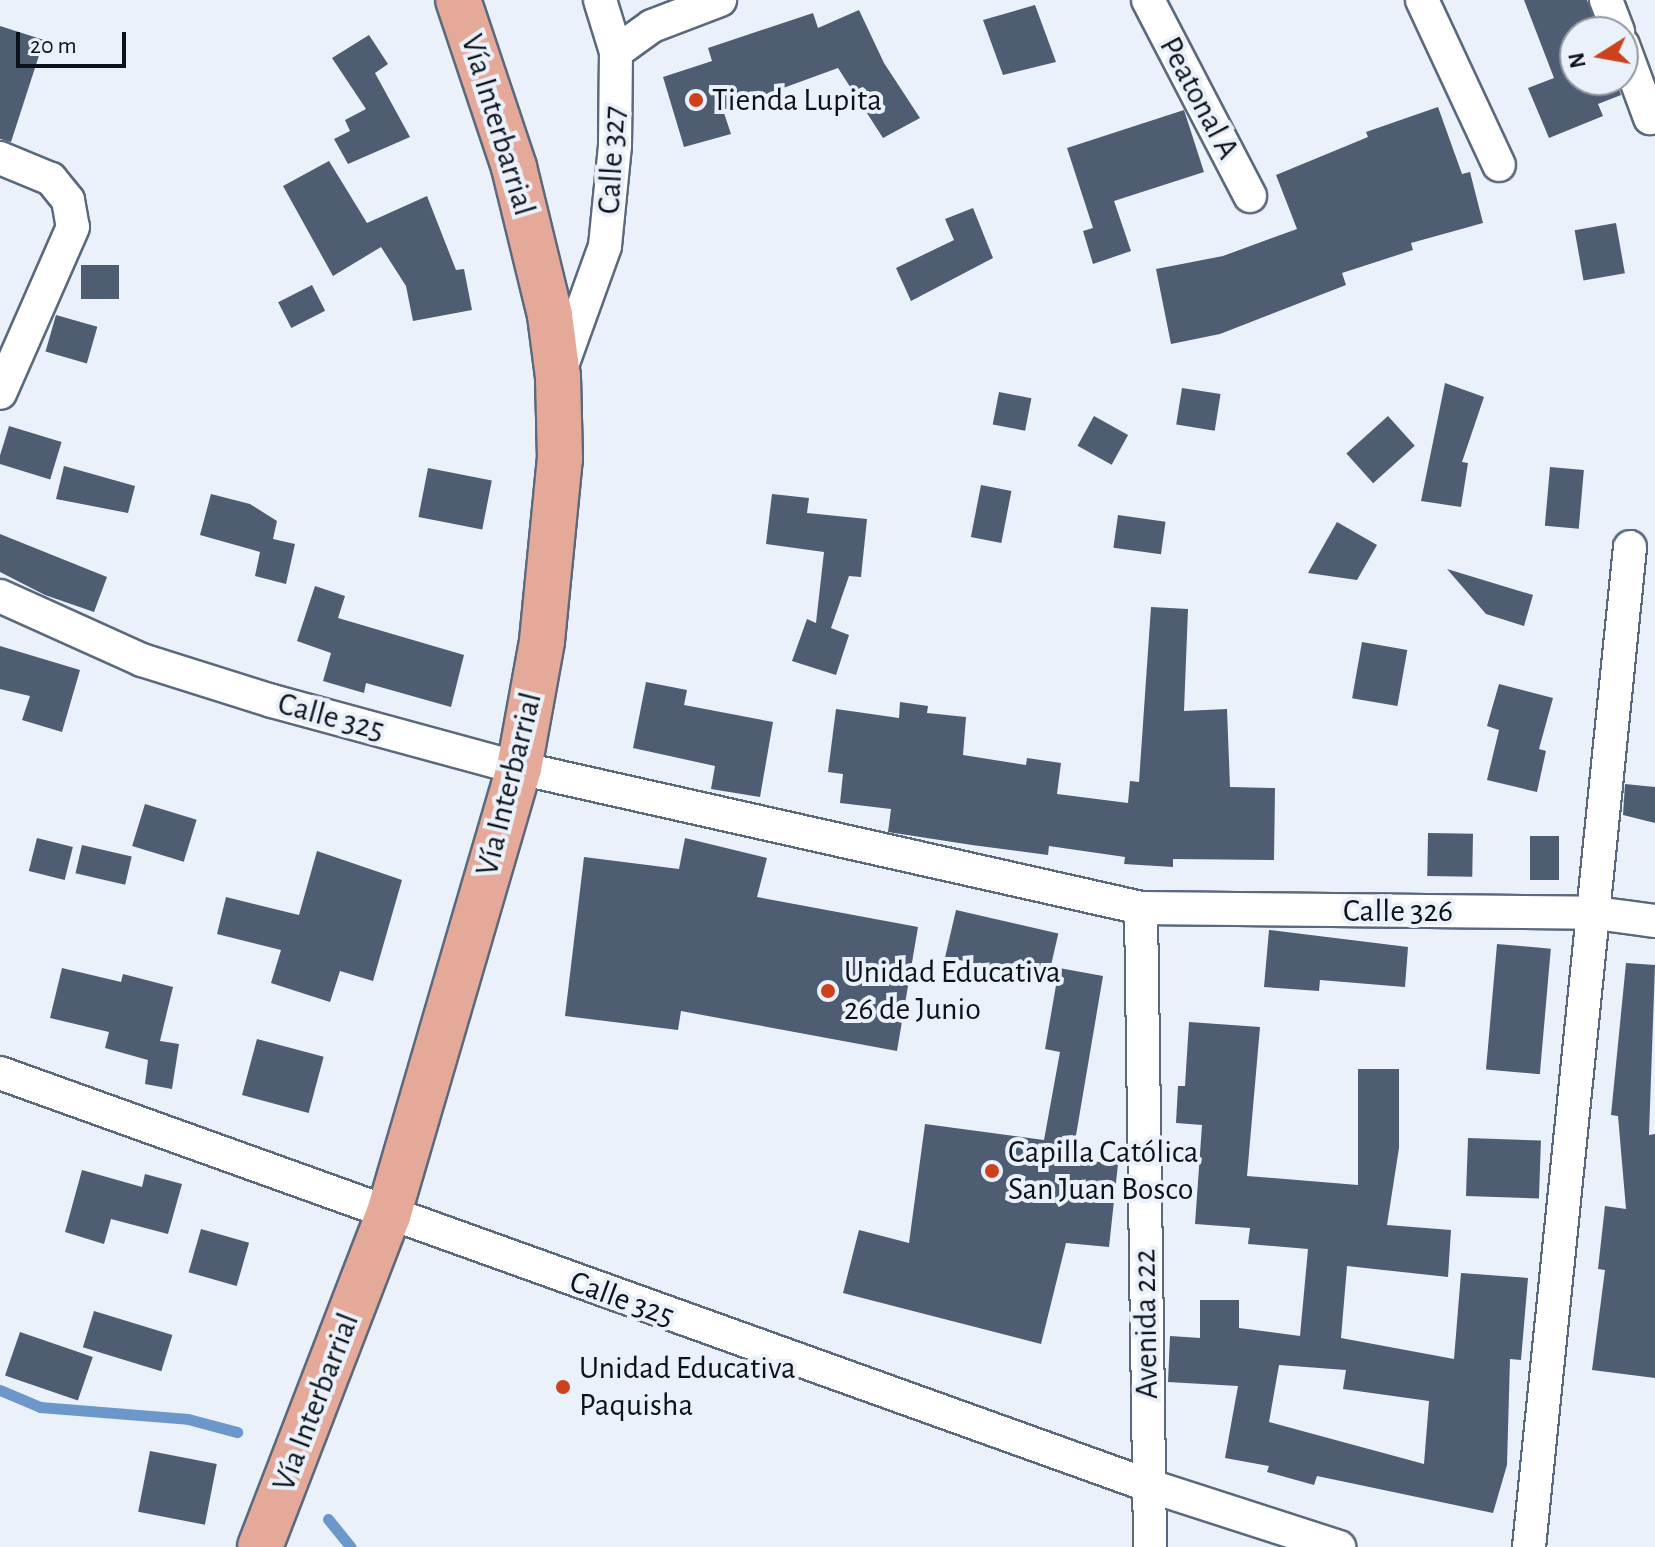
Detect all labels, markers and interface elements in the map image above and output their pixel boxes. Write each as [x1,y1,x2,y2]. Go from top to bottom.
scale bar [20,16,130,66]
north arrow [1559,16,1639,96]
street label: Vía Interbarrial [452,30,544,220]
street label: Peatonal A [1151,30,1247,166]
text: 20 m [30,34,77,58]
text: N [1565,51,1590,70]
place label: Tienda Lupita [712,81,882,119]
marker: Tienda Lupita [687,91,705,109]
street label: Calle 327 [590,105,634,215]
street label: Calle 325 [274,684,388,750]
street label: Vía Interbarrial [468,688,550,880]
street label: Calle 326 [1343,892,1453,930]
place label: Unidad Educativa 26 de Junio [844,954,1061,1029]
marker: Unidad Educativa 26 de Junio [819,982,837,1000]
place label: Capilla Católica San Juan Bosco [1008,1134,1199,1209]
marker: Capilla Católica San Juan Bosco [983,1162,1001,1180]
street label: Avenida 222 [1125,1249,1167,1399]
street label: Calle 325 [565,1262,679,1336]
street label: Vía Interbarrial [264,1308,368,1496]
place label: Unidad Educativa Paquisha [579,1350,796,1425]
marker: Unidad Educativa Paquisha [554,1378,572,1396]

